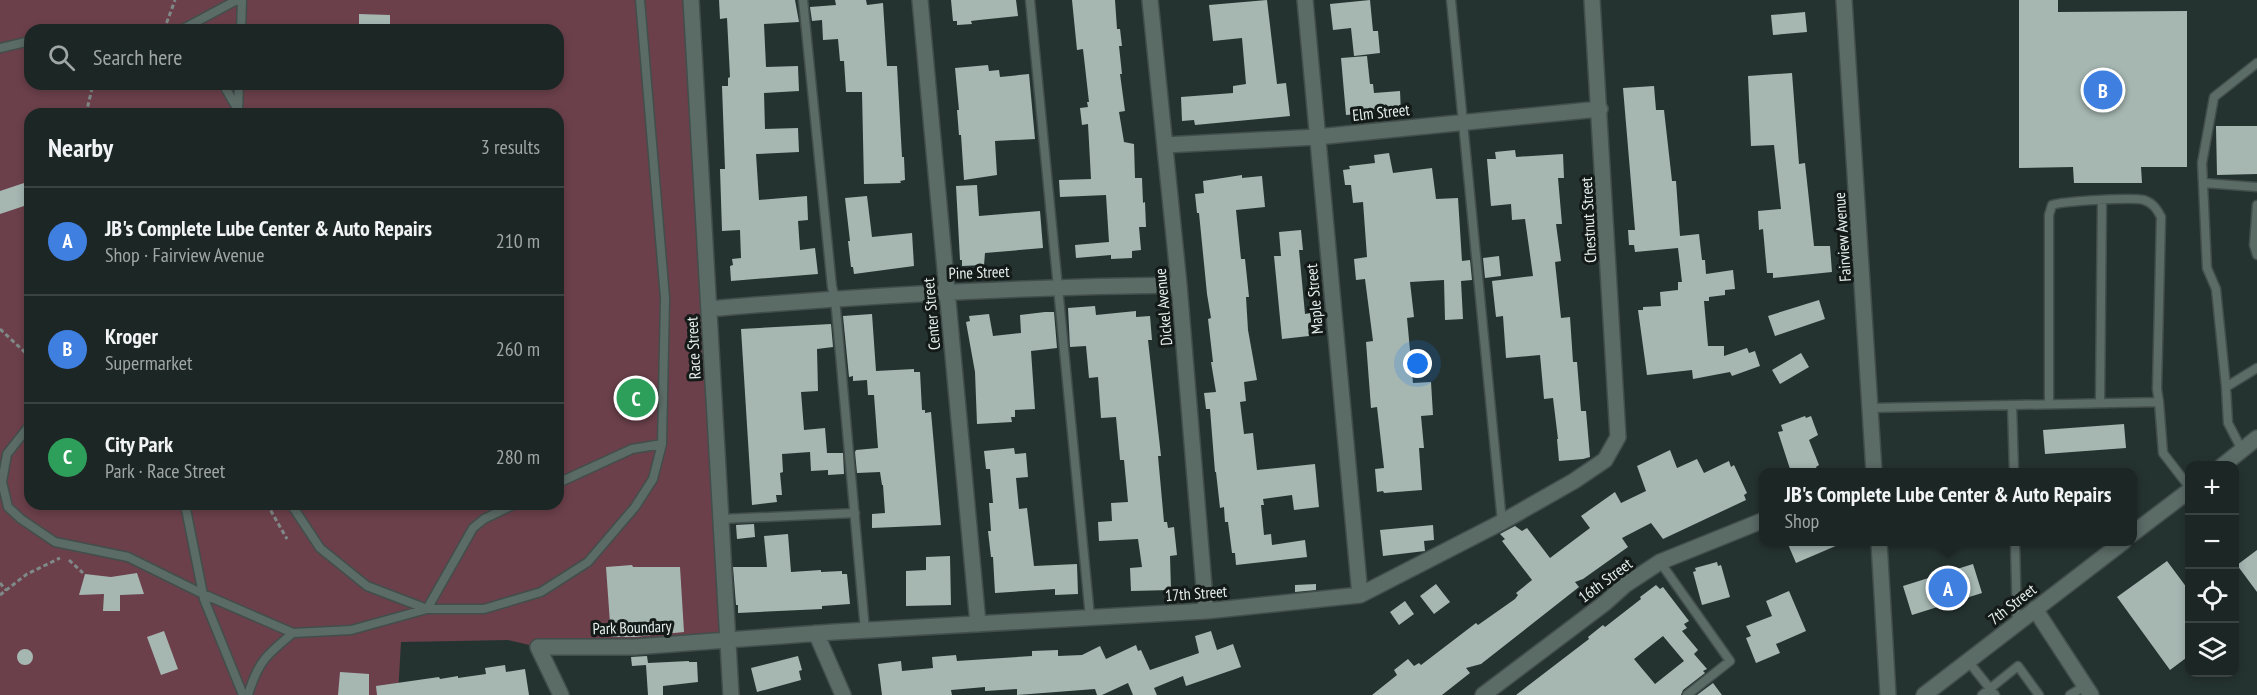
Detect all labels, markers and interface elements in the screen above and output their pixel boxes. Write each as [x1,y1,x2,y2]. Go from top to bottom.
search box [24,24,564,90]
icon: search [45,41,78,74]
text: Search here [93,43,182,71]
pin: B [2084,68,2122,112]
street label: Elm Street [1351,99,1411,125]
text: Nearby [48,131,113,164]
text: 3 results [481,134,540,160]
street label: Chestnut Street [1576,176,1600,263]
street label: Fairview Avenue [1829,192,1855,282]
text: JB's Complete Lube Center & Auto Repairs [105,214,432,242]
text: A [62,228,73,254]
text: 210 m [496,228,540,254]
text: Shop · Fairview Avenue [105,242,264,268]
street label: Pine Street [948,261,1010,283]
street label: Maple Street [1301,262,1327,335]
street label: Dickel Avenue [1150,268,1176,346]
street label: Center Street [918,277,944,351]
street label: Race Street [681,316,705,380]
text: Kroger [105,322,158,350]
text: B [63,336,72,362]
text: 260 m [496,336,540,362]
your location [1403,349,1432,378]
text: Supermarket [105,350,193,376]
pin: C [616,376,656,420]
text: City Park [105,430,173,458]
text: C [63,444,72,470]
text: 280 m [496,444,540,470]
text: Park · Race Street [105,458,225,484]
map controls [2185,461,2239,677]
button: + [2185,461,2239,515]
popup [1759,468,2137,546]
text: JB's Complete Lube Center & Auto Repairs [1785,480,2111,508]
text: Shop [1785,508,1819,534]
button: − [2185,515,2239,569]
street label: 16th Street [1574,553,1636,607]
pin: A [1928,566,1968,610]
button: locate [2185,569,2239,623]
street label: 7th Street [1984,579,2040,629]
street label: 17th Street [1164,581,1228,605]
street label: Park Boundary [592,616,672,638]
button: layers [2185,623,2239,677]

